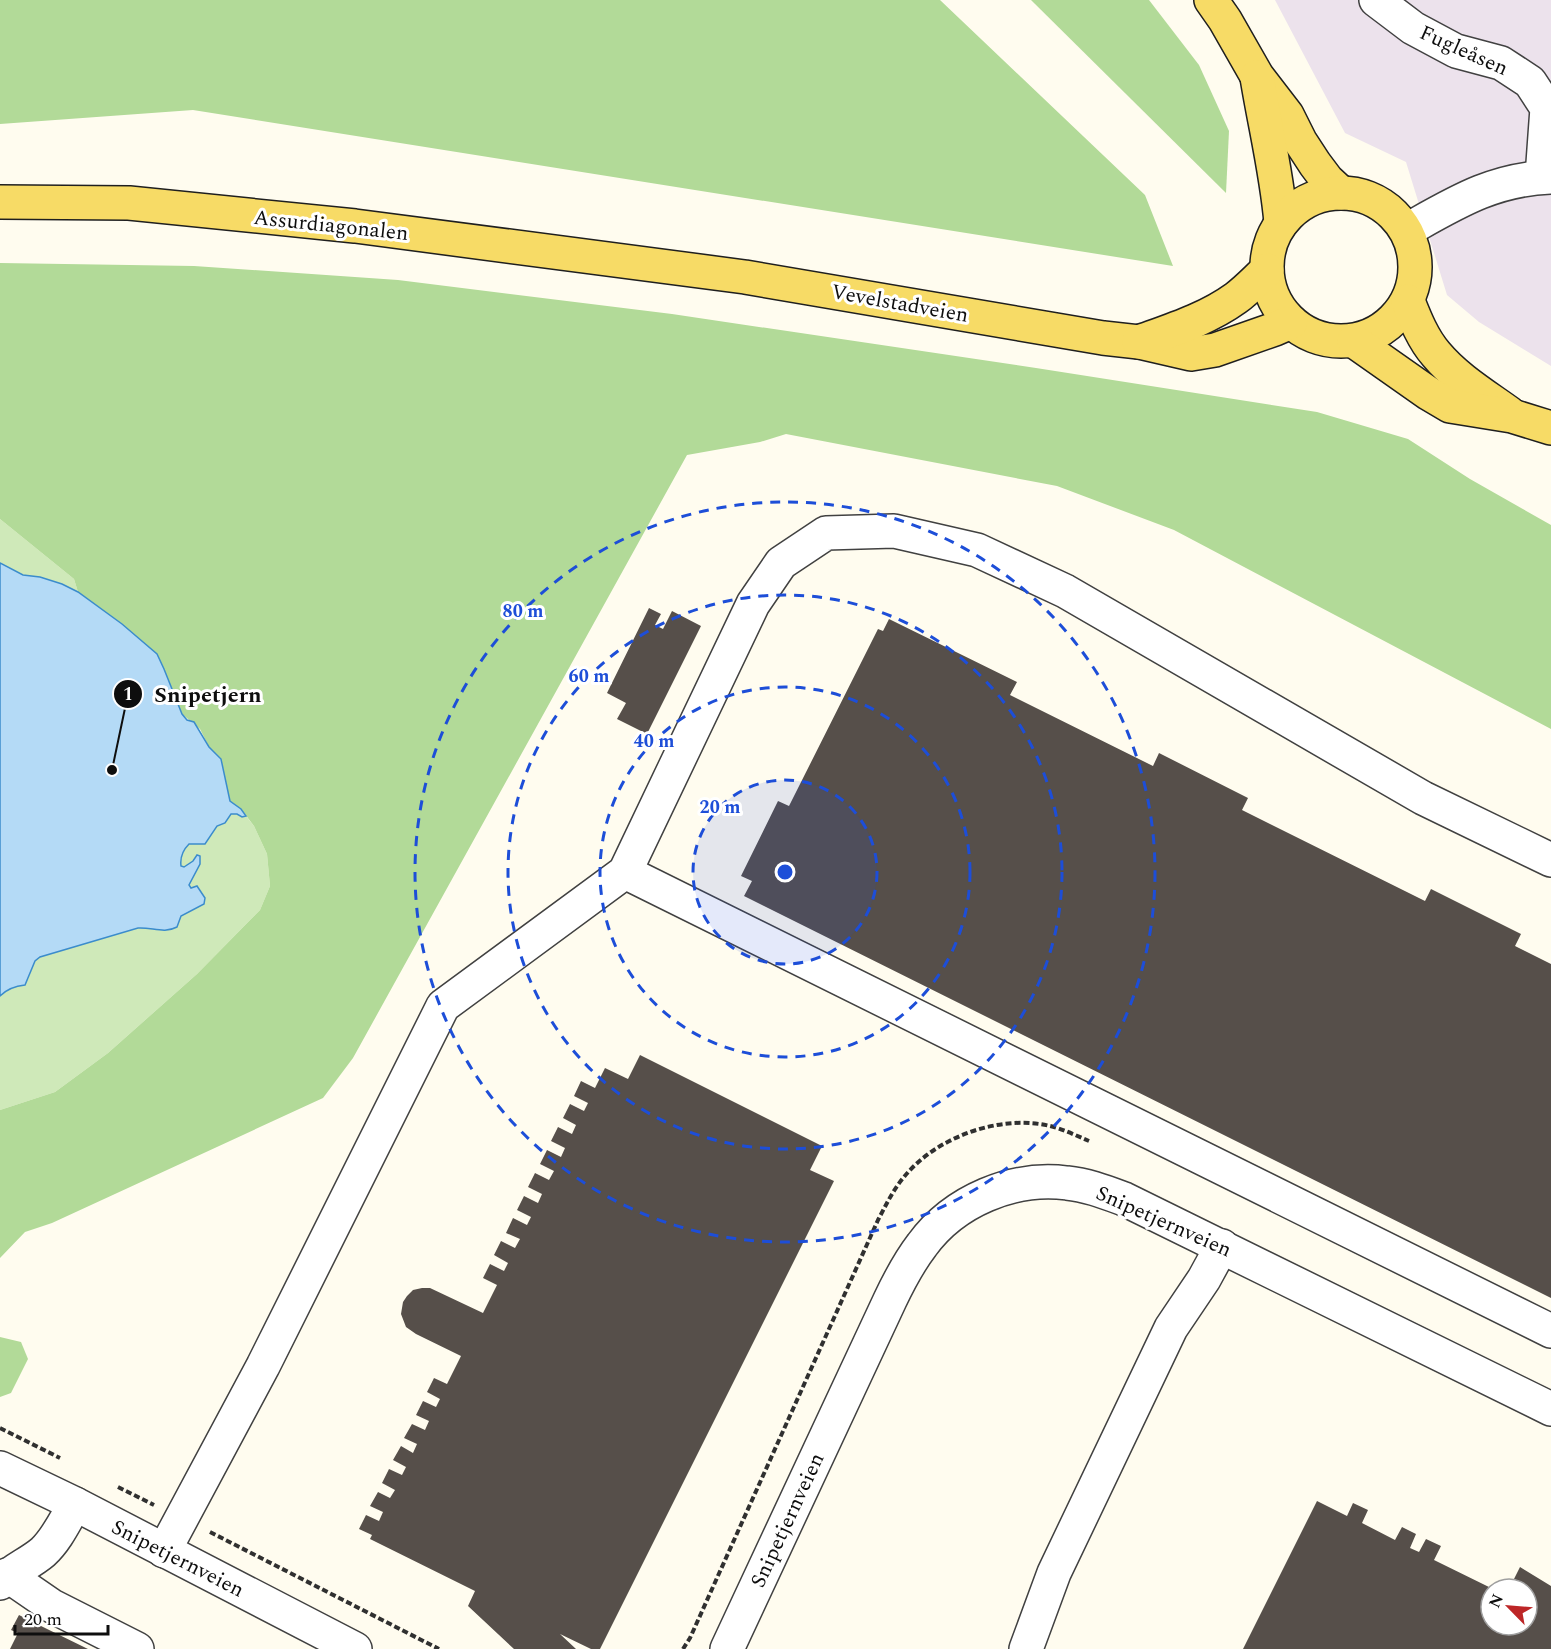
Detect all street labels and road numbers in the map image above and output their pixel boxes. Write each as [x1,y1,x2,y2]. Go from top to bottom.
street label: Fugleåsen [1414,17,1513,85]
street label: Assurdiagonalen [252,202,410,250]
street label: Vevelstadveien [829,276,971,332]
street label: Snipetjernveien [1091,1178,1237,1266]
street label: Snipetjernveien [743,1448,833,1593]
street label: Snipetjernveien [105,1512,250,1606]

